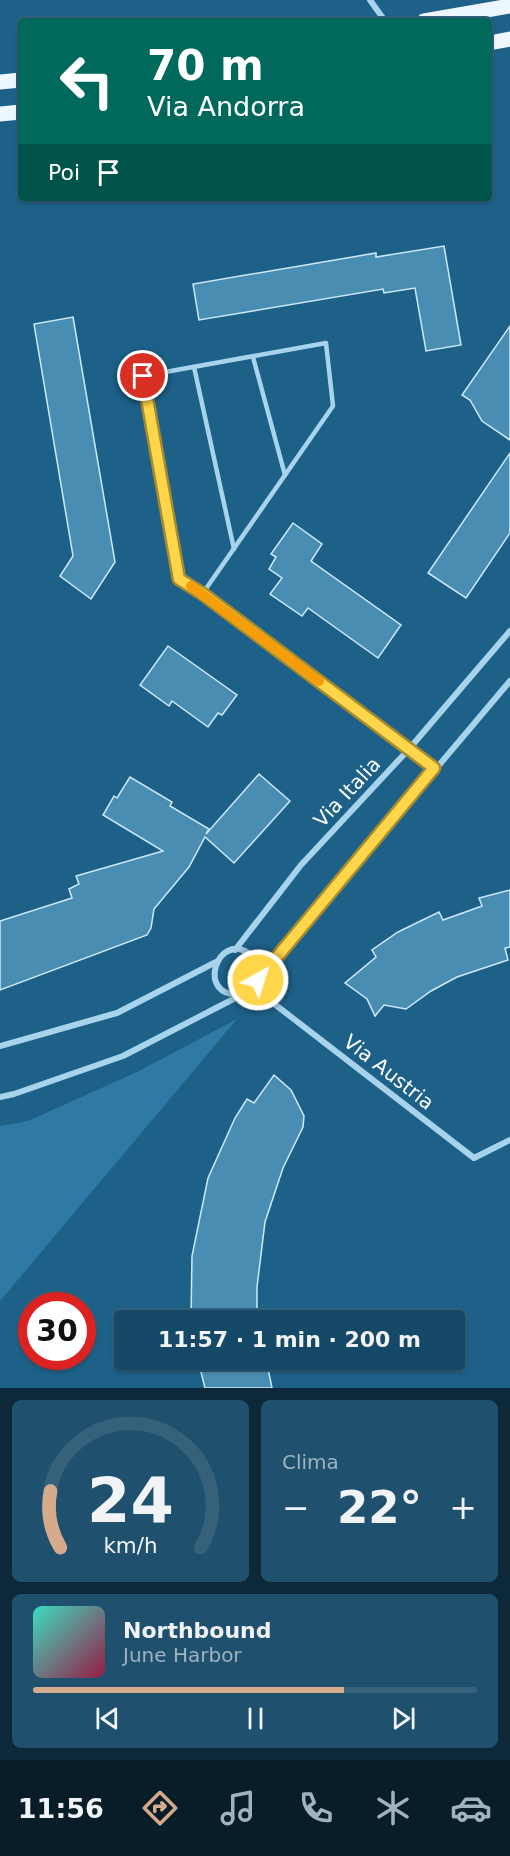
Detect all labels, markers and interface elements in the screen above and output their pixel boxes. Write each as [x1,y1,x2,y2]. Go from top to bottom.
text: 70 m [147,41,264,90]
icon: left [48,42,126,120]
text: Via Andorra [147,91,305,122]
icon: arrive [92,156,125,189]
text: Poi [48,160,80,185]
pin [117,350,168,401]
icon: arrive [126,359,159,392]
street label: Via Italia [309,752,385,832]
position arrow [226,948,290,1012]
street label: Via Austria [339,1029,439,1115]
speed limit sign: 30 [18,1292,96,1370]
text: 11:57 · 1 min · 200 m [158,1327,421,1352]
text: Clima [282,1450,339,1474]
text: 24 [87,1464,174,1537]
text: 22° [337,1481,422,1534]
text: − [282,1488,310,1527]
text: + [449,1488,477,1527]
text: km/h [103,1533,158,1558]
text: Northbound [123,1618,272,1643]
text: June Harbor [123,1643,242,1667]
icon: previous [91,1702,124,1735]
icon: pause [239,1702,272,1735]
icon: next [387,1702,420,1735]
icon: directions [139,1787,181,1829]
icon: music [217,1787,259,1829]
icon: phone [295,1787,337,1829]
icon: climate [372,1787,414,1829]
icon: car [450,1787,492,1829]
text: 11:56 [18,1793,104,1824]

